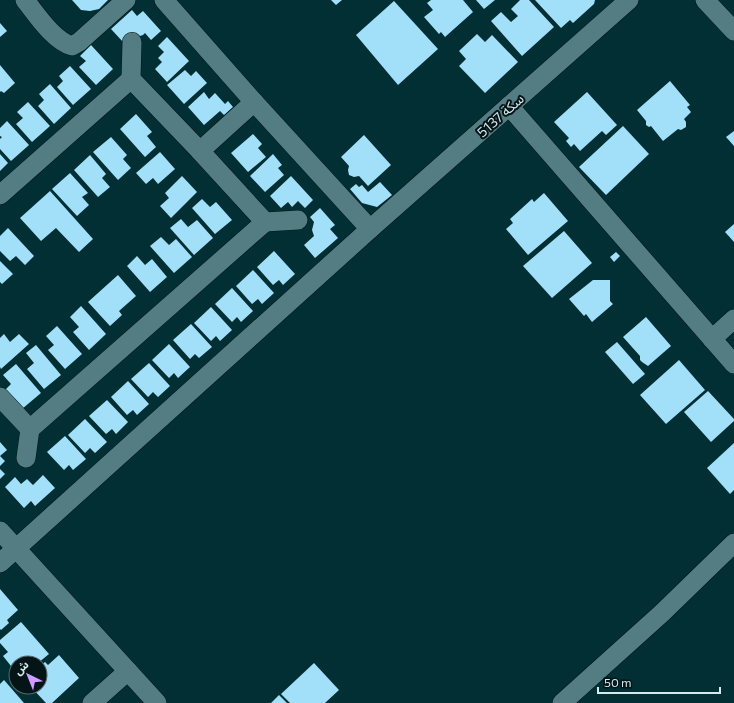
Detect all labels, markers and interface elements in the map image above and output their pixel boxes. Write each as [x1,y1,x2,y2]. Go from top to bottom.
street label: سكة 5137 [473,90,527,140]
north arrow [8,655,48,695]
text: ش [11,657,31,678]
scale bar [598,669,720,695]
text: 50 m [604,675,632,689]

